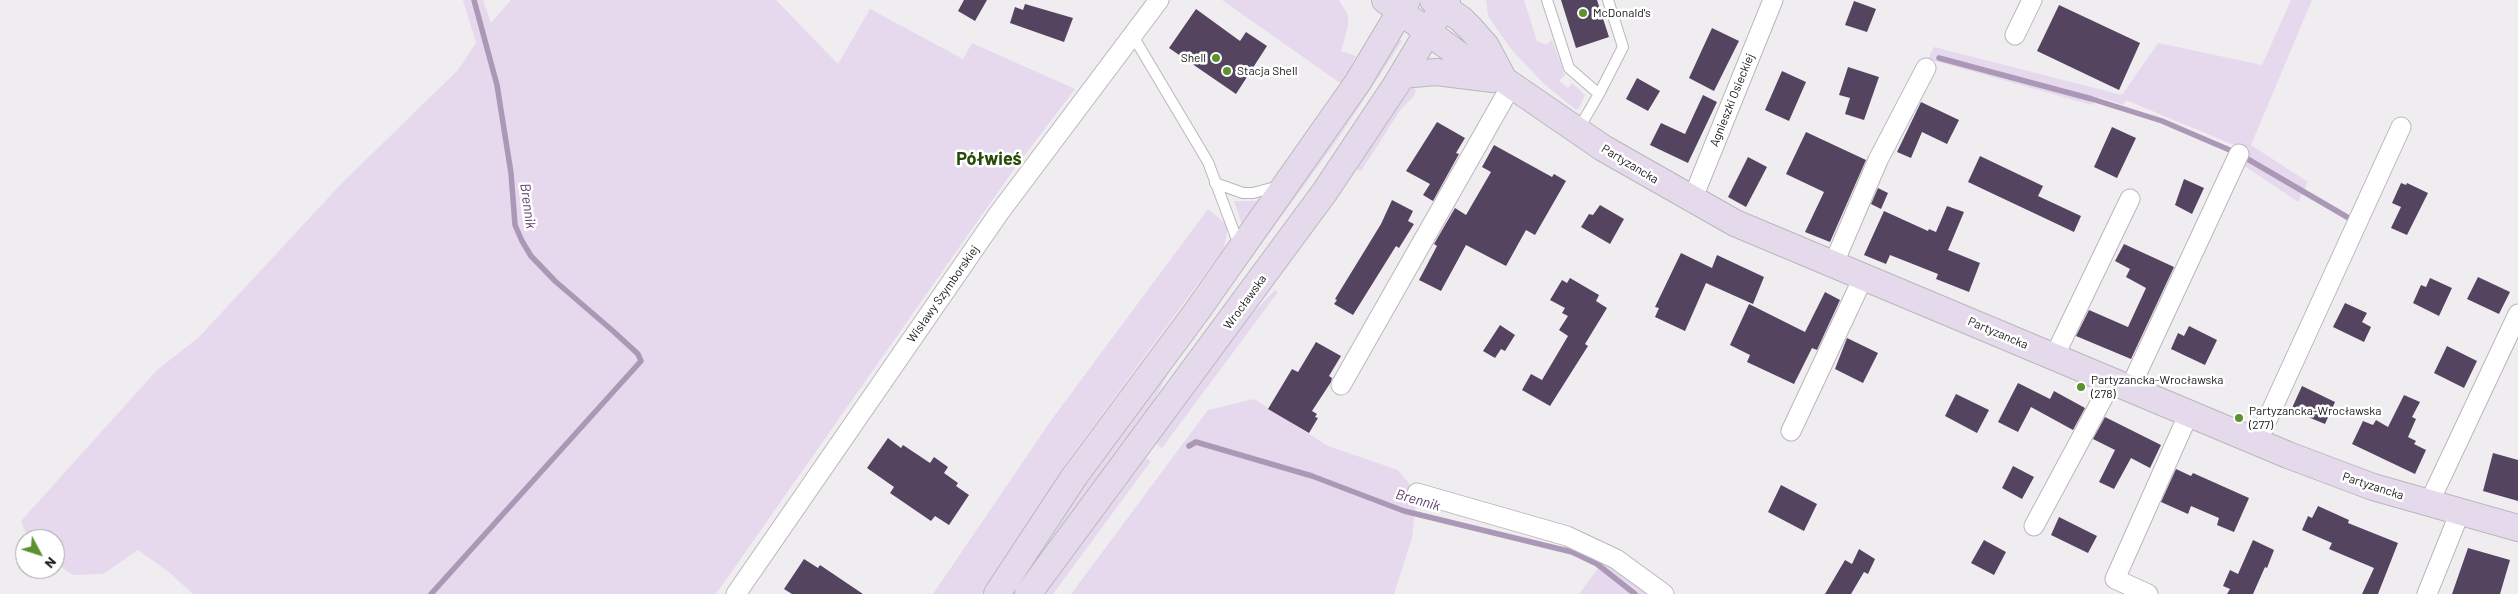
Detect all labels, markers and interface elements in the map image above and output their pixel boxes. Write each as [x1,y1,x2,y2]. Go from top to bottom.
place label: McDonald's [1593,6,1651,20]
marker: McDonald's [1577,7,1589,19]
place label: Shell [1181,51,1206,65]
street label: Agnieszki Osieckiej [1707,51,1757,149]
marker: Shell [1210,52,1222,64]
place label: Stacja Shell [1237,64,1298,78]
marker: Stacja Shell [1221,65,1233,77]
street label: Partyzancka [1599,141,1661,187]
district label: Półwieś [956,148,1022,170]
water label: Brennik [517,182,539,230]
street label: Wisławy Szymborskiej [904,243,982,345]
street label: Wrocławska [1220,272,1270,332]
street label: Partyzancka [1966,314,2030,352]
place label: Partyzancka-Wrocławska (278) [2091,373,2223,401]
marker: Partyzancka-Wrocławska (278) [2075,381,2087,393]
place label: Partyzancka-Wrocławska (277) [2249,404,2381,432]
marker: Partyzancka-Wrocławska (277) [2233,412,2245,424]
street label: Partyzancka [2340,469,2406,503]
water label: Brennik [1394,486,1442,514]
north arrow [15,529,65,579]
text: N [42,554,61,572]

